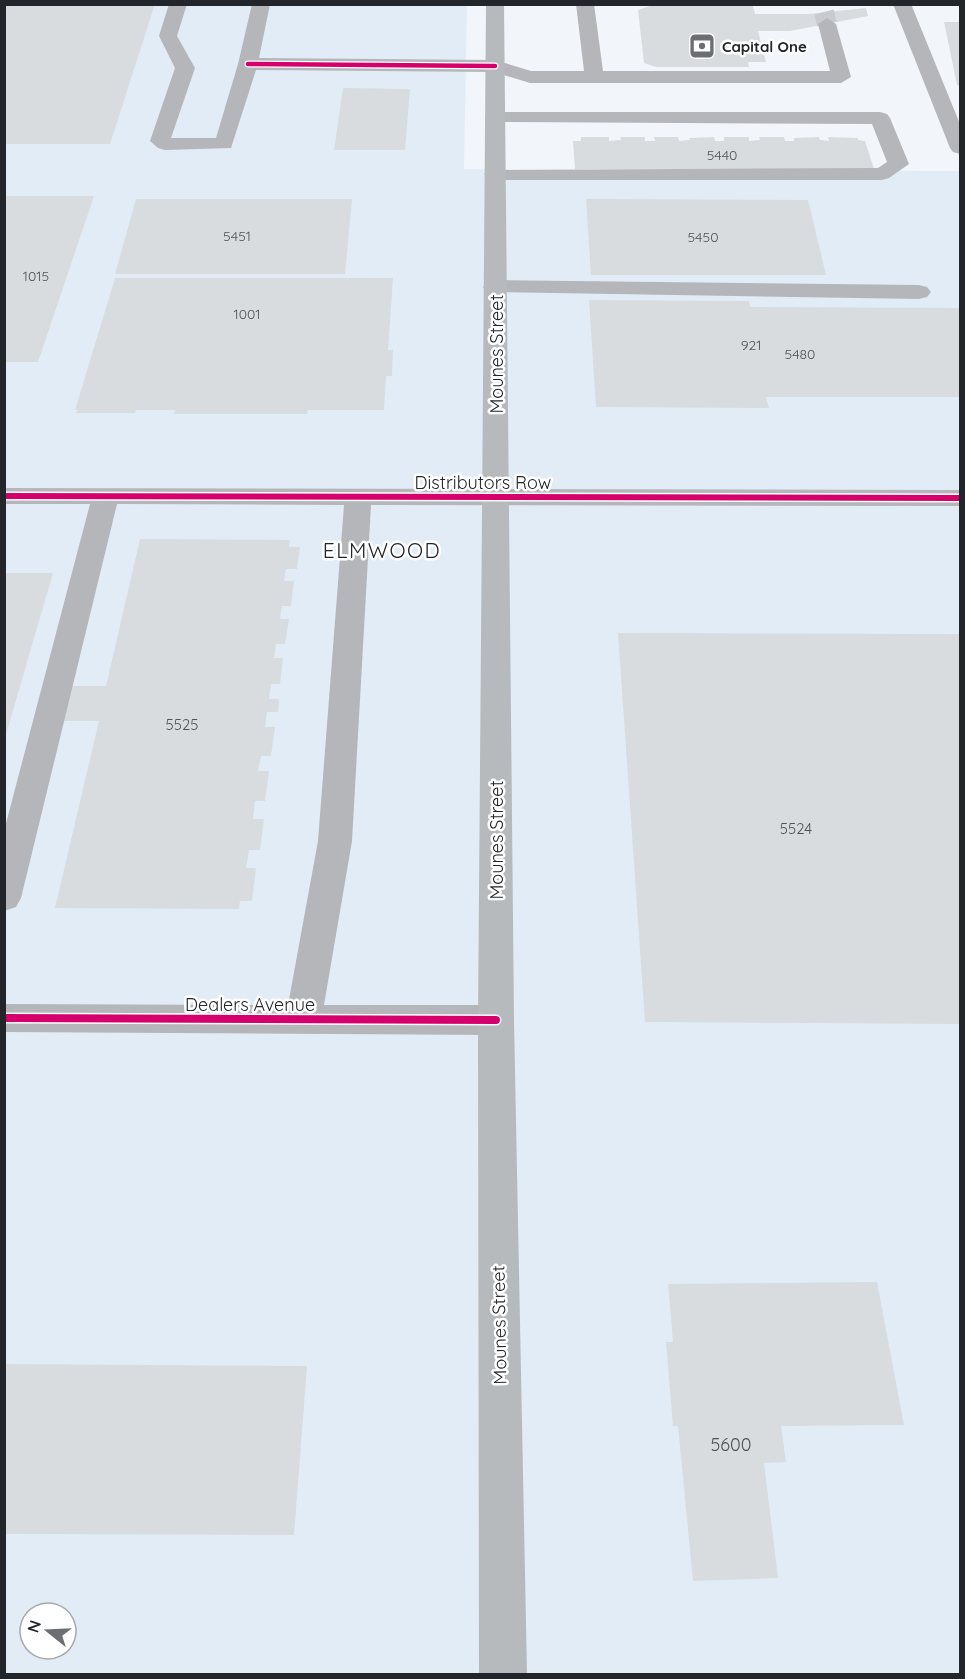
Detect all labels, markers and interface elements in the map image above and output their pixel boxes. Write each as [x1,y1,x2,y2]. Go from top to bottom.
bank icon: Capital One [687,31,717,61]
place label: Capital One [722,37,807,56]
house number: 5440 [707,146,737,164]
house number: 5451 [223,227,251,245]
house number: 5450 [687,228,719,246]
house number: 1015 [23,267,49,285]
street label: Mounes Street [485,294,508,414]
house number: 1001 [233,305,261,323]
house number: 921 [741,336,761,354]
house number: 5480 [785,345,815,363]
street label: Distributors Row [415,471,551,494]
district label: ELMWOOD [323,537,441,563]
house number: 5525 [166,715,198,734]
street label: Mounes Street [485,780,508,900]
house number: 5524 [780,819,812,838]
street label: Dealers Avenue [185,993,315,1016]
street label: Mounes Street [486,1265,512,1385]
house number: 5600 [711,1433,751,1456]
north arrow [18,1601,78,1661]
text: N [22,1618,45,1635]

